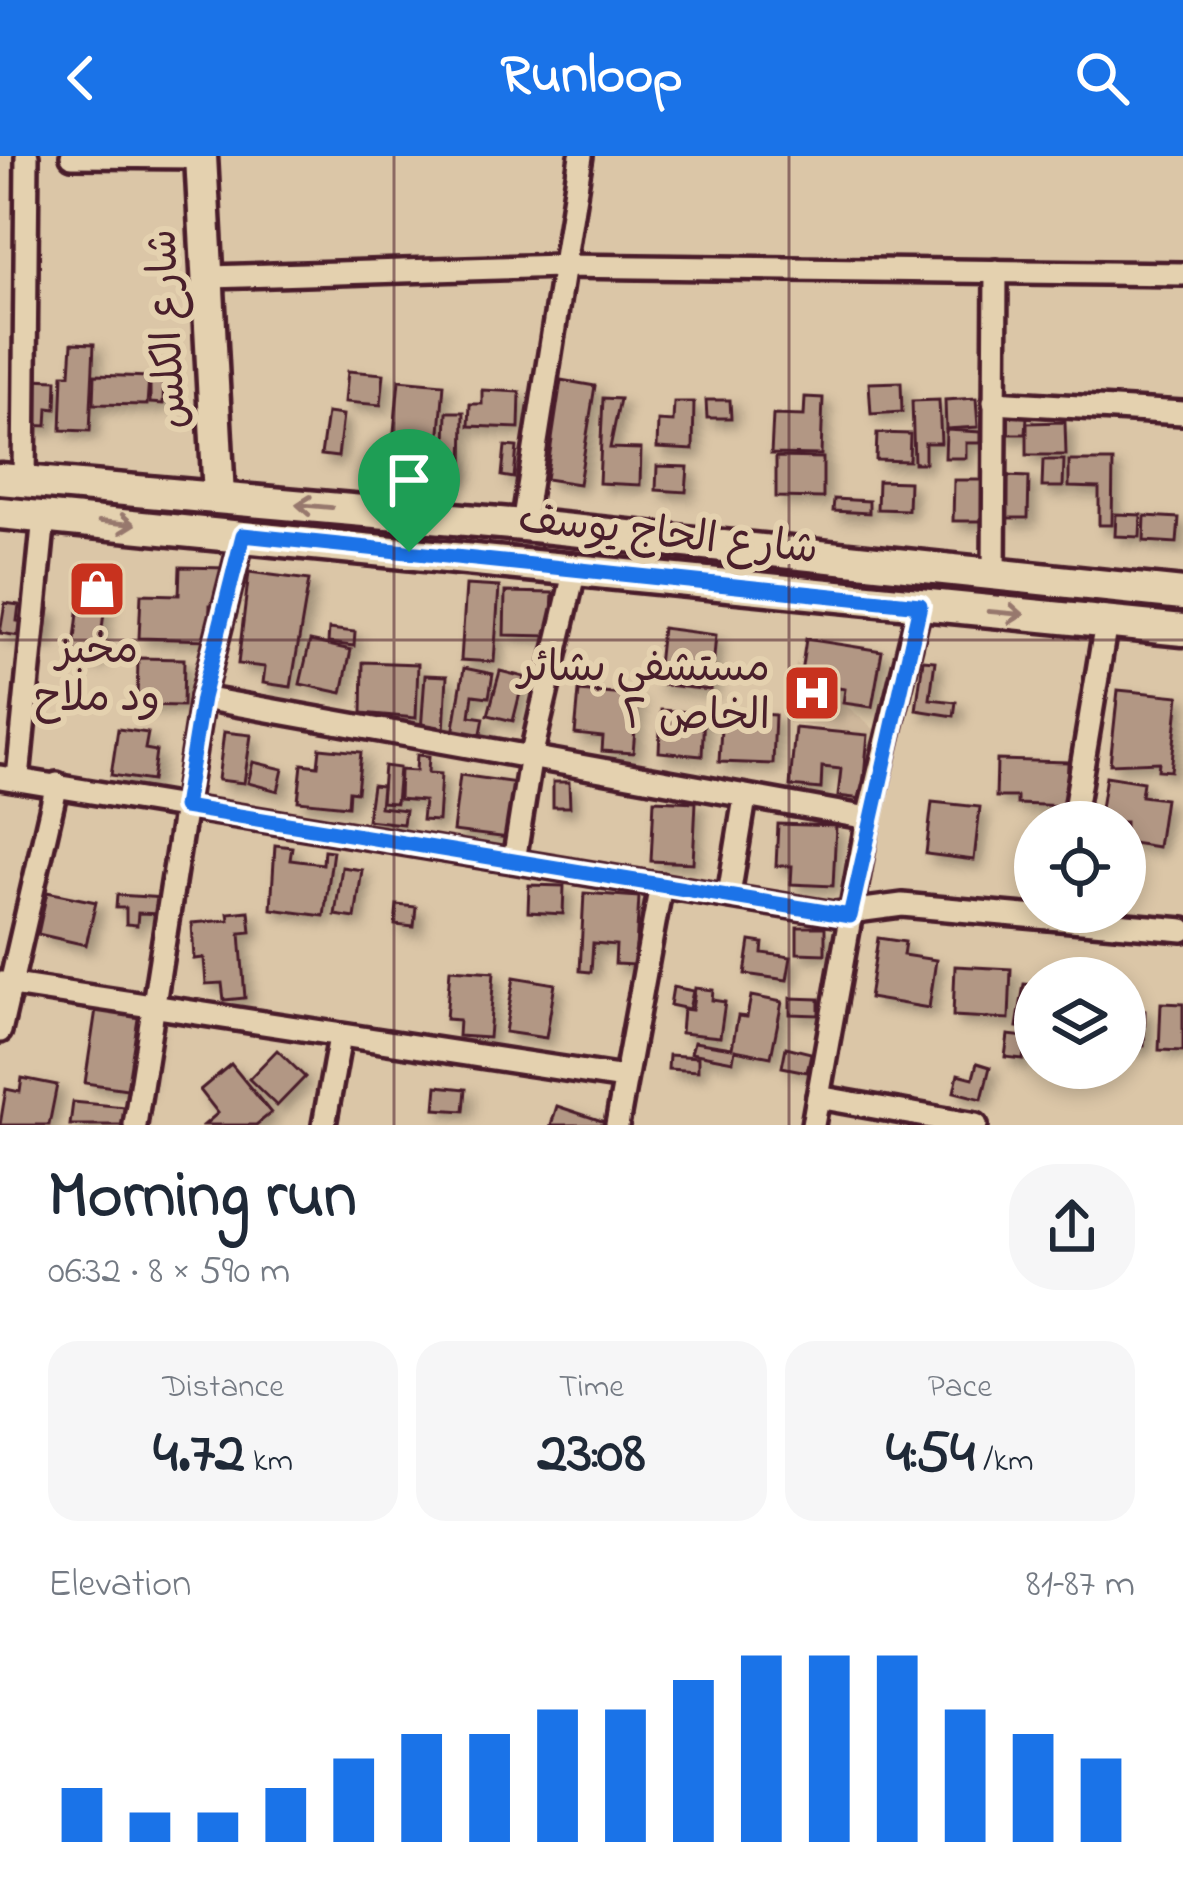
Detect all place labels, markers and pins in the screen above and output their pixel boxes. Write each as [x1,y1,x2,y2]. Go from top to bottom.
pin [358,429,460,552]
shop icon: مخبز ود ملاح [66,558,128,620]
place label: مخبز ود ملاح [34,621,160,730]
place label: مستشفى بشائر الخاص ٢ [515,639,770,748]
hospital icon: مستشفى بشائر الخاص ٢ [781,662,843,724]

